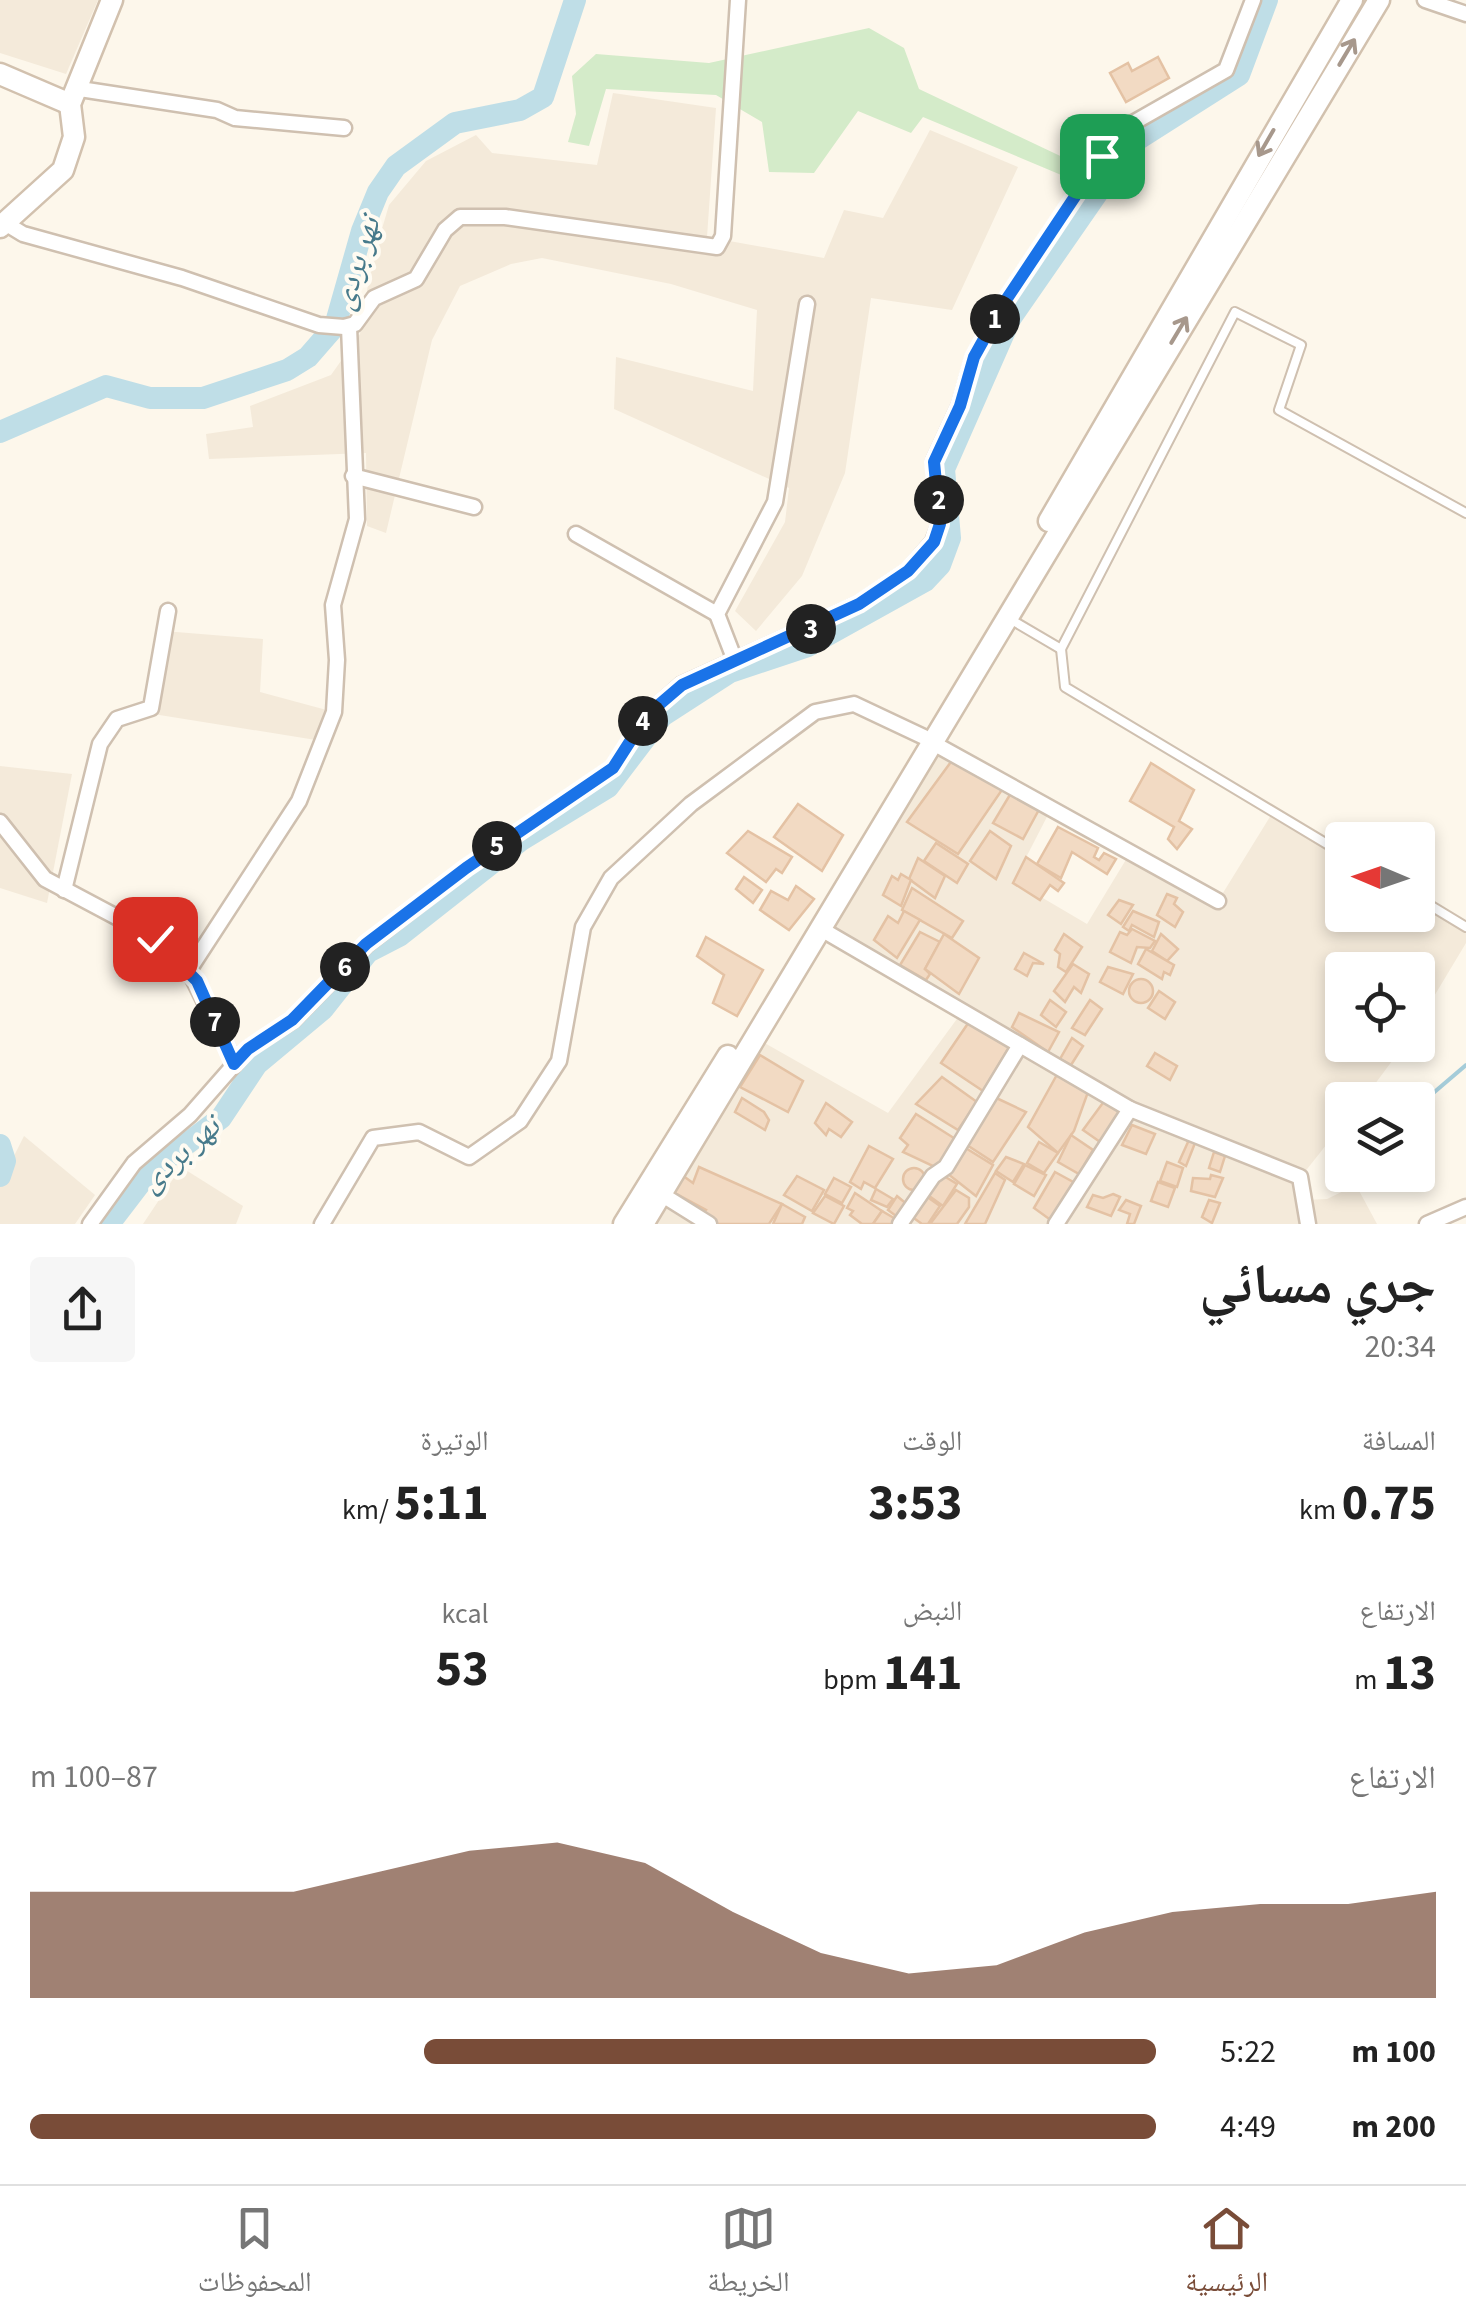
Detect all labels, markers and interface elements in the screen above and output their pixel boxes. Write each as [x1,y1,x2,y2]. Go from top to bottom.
one-way arrow [1337,38,1357,67]
pin [1060,114,1145,199]
icon: arrive [1075,129,1130,184]
one-way arrow [1256,129,1276,157]
water label: نهر بردى [319,207,394,316]
pin: 1 [970,294,1020,344]
text: 1 [988,299,1002,339]
one-way arrow [1169,316,1189,345]
pin: 2 [914,475,964,525]
text: 2 [932,480,946,520]
pin: 3 [786,604,836,654]
text: 3 [804,609,818,649]
pin: 4 [618,696,668,746]
text: 4 [636,701,650,741]
pin: 5 [472,821,522,871]
north arrow [1325,822,1435,932]
map controls [1325,822,1435,1192]
text: 5 [490,826,504,866]
pin [113,897,198,982]
icon: check [128,912,183,967]
pin: 6 [320,942,370,992]
text: 6 [338,947,352,987]
button: locate [1325,952,1435,1062]
pin: 7 [190,997,240,1047]
text: 7 [208,1002,222,1042]
button: layers [1325,1082,1435,1192]
water label: نهر بردى [129,1102,234,1203]
text: جري مسائي [1199,1247,1436,1325]
button: share [30,1257,135,1362]
text: 20:34 [1364,1324,1436,1370]
text: الوتيرة [421,1421,489,1461]
text: الوقت [902,1421,962,1461]
text: المسافة [1362,1421,1436,1461]
text: 5:11 [394,1468,489,1539]
text: 3:53 [868,1468,962,1539]
text: 0.75 [1342,1468,1436,1539]
text: /km [342,1490,394,1530]
text: km [1299,1490,1342,1530]
text: النبض [903,1591,962,1631]
text: الارتفاع [1360,1591,1436,1631]
text: kcal [442,1594,489,1634]
text: 53 [436,1634,489,1705]
text: 141 [883,1638,962,1709]
text: 13 [1383,1638,1436,1709]
text: bpm [823,1660,883,1700]
text: m [1354,1660,1383,1700]
text: 87–100 m [30,1754,158,1800]
text: الارتفاع [1349,1755,1436,1801]
text: 5:22 [1220,2029,1276,2075]
text: 100 m [1351,2029,1436,2075]
text: 4:49 [1220,2104,1276,2150]
text: 200 m [1351,2104,1436,2150]
tab: المحفوظات [198,2201,312,2309]
tab: الخريطة [707,2201,790,2309]
tab: الرئيسية [1185,2201,1268,2309]

